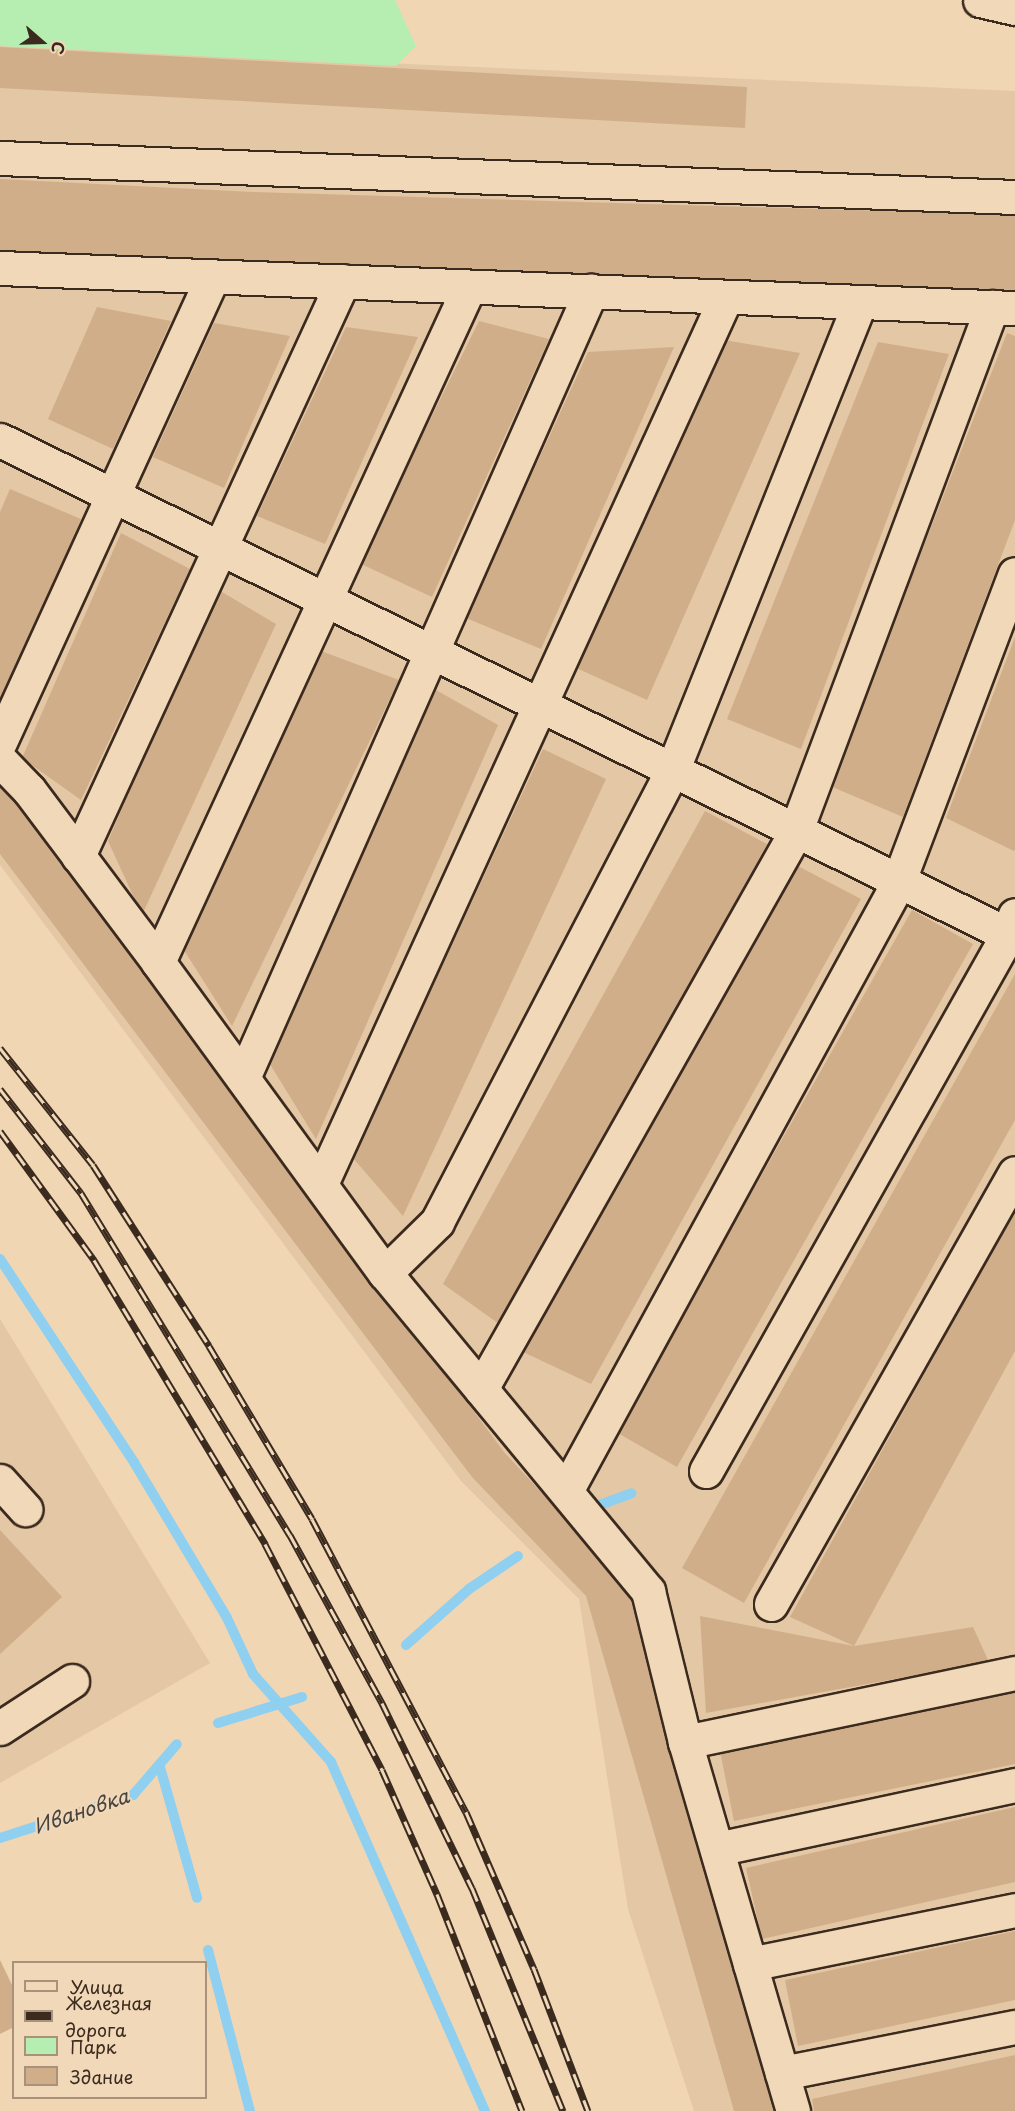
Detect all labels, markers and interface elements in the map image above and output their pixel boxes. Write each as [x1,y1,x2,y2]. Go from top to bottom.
north arrow [12,12,72,72]
text: С [46,38,72,58]
water label: Ивановка [30,1783,132,1839]
legend [12,1961,207,2099]
text: Улица [70,1973,124,2000]
text: Железная дорога [65,1989,152,2043]
text: Парк [70,2033,116,2060]
text: Здание [70,2063,133,2090]

